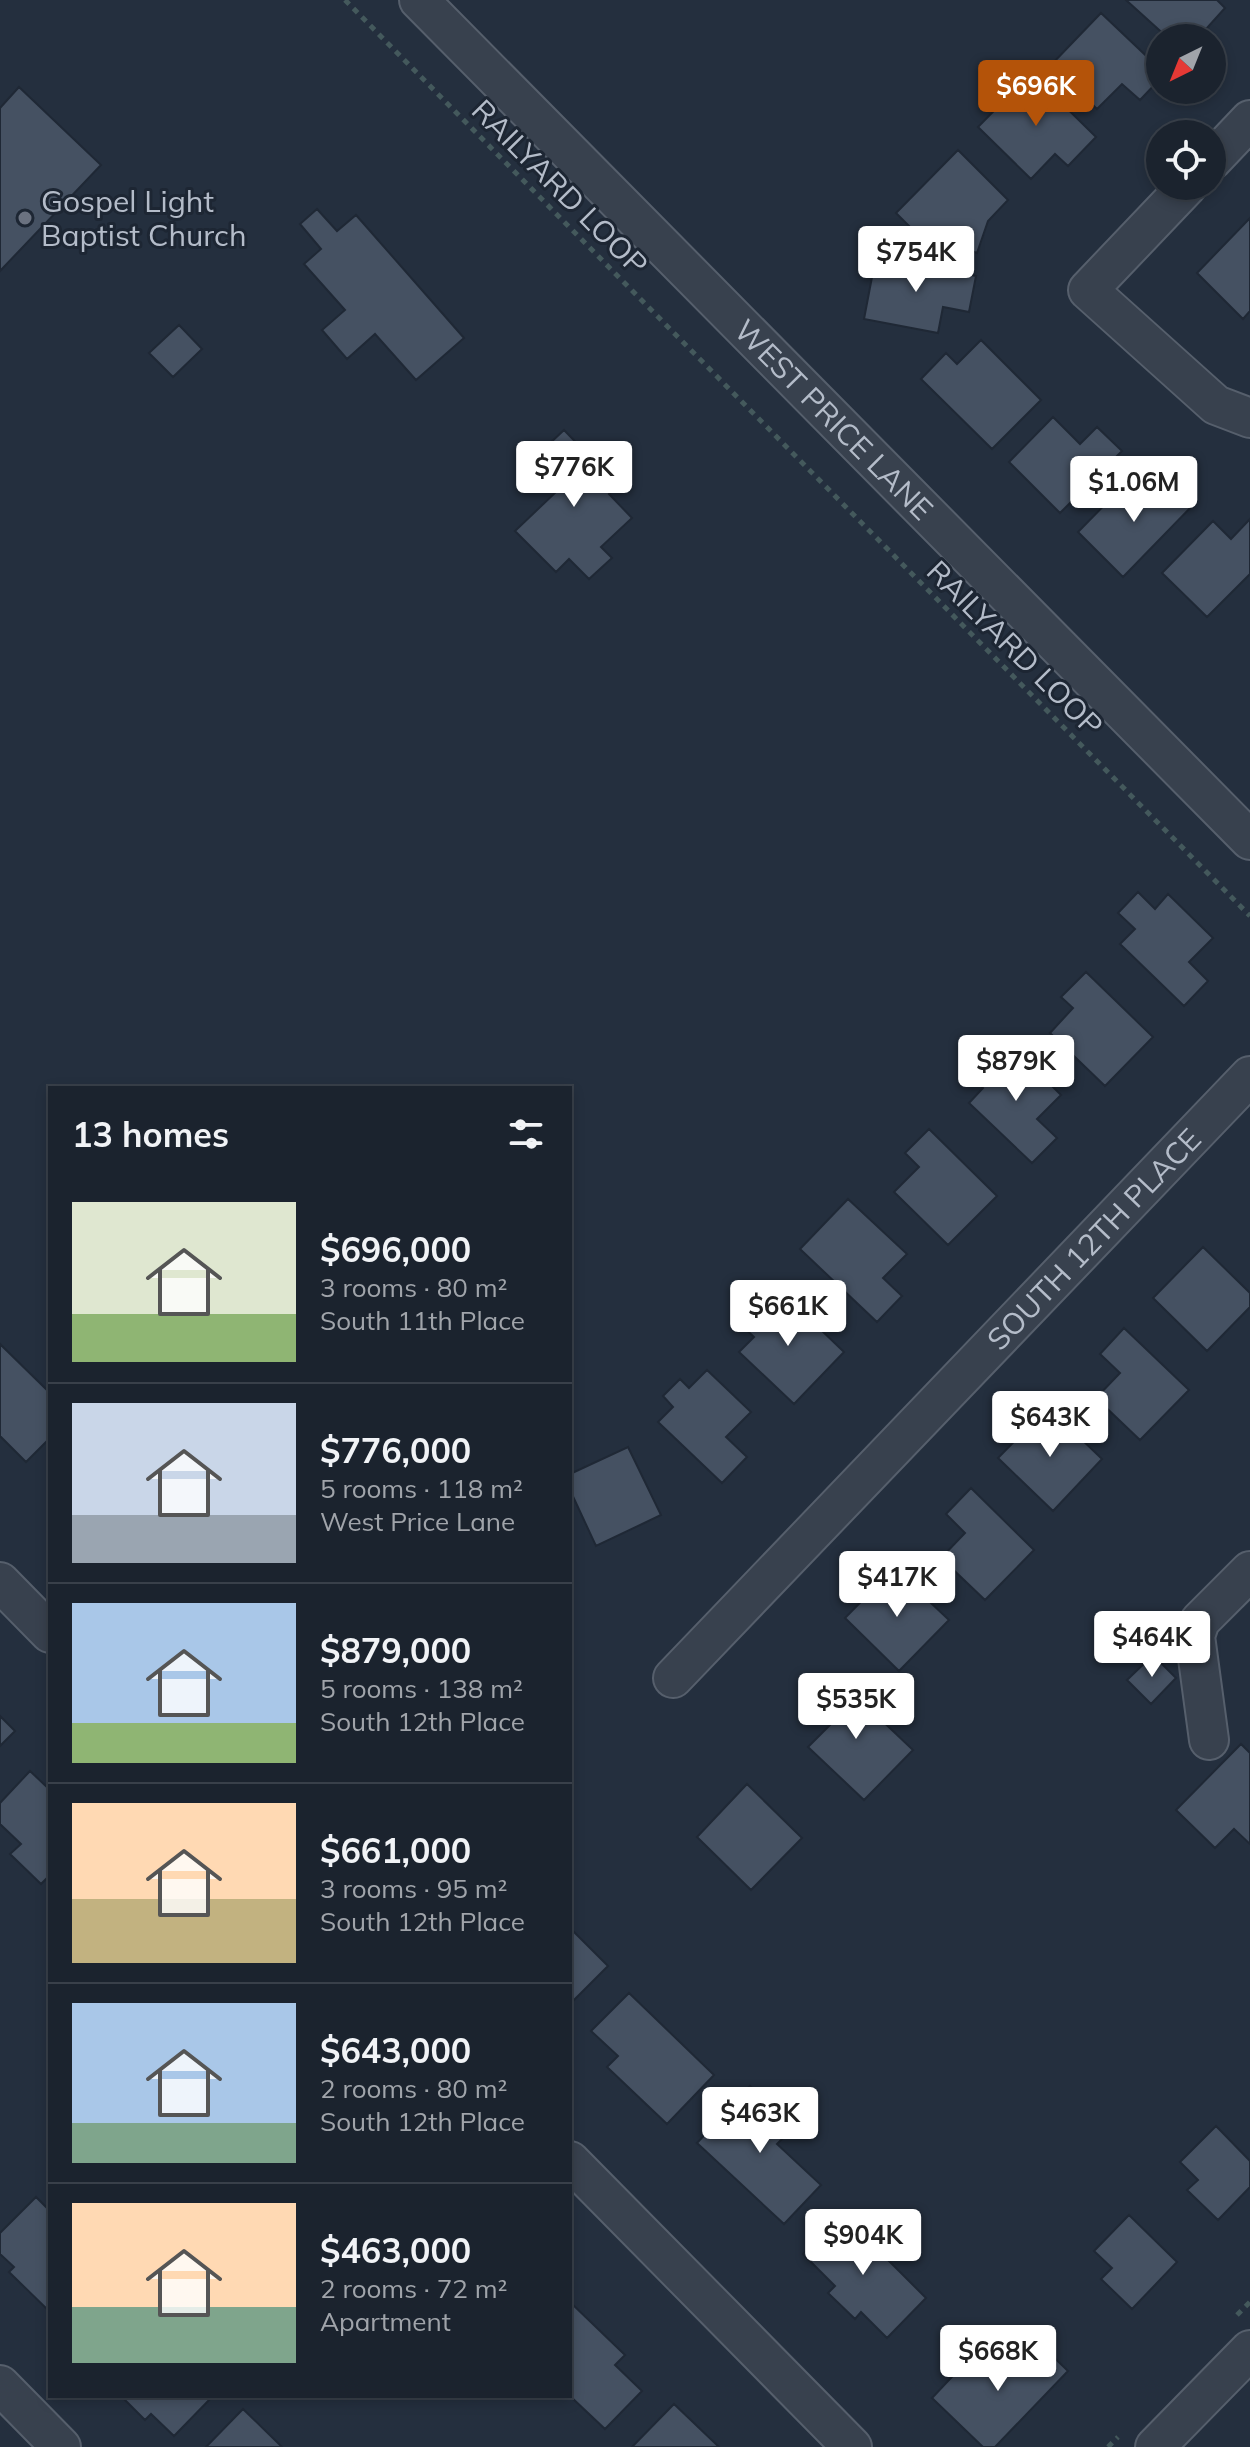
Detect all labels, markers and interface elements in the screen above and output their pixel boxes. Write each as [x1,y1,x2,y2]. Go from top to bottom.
north arrow [1146,24,1226,104]
map controls [1146,24,1226,200]
pin: $696K [980,60,1092,128]
text: $696K [996,69,1076,102]
street label: RAILYARD LOOP [464,91,656,283]
button: locate [1146,120,1226,200]
place label: Gospel Light Baptist Church [41,182,247,254]
marker: Gospel Light Baptist Church [16,209,34,227]
pin: $754K [860,226,972,294]
text: $754K [876,235,956,268]
street label: WEST PRICE LANE [727,311,941,528]
pin: $776K [518,441,630,509]
text: $776K [534,450,614,483]
pin: $1.06M [1069,456,1199,524]
text: $1.06M [1088,465,1180,498]
street label: RAILYARD LOOP [919,552,1111,744]
pin: $879K [960,1035,1072,1103]
text: $879K [976,1044,1056,1077]
icon: filters [504,1112,548,1156]
text: 13 homes [72,1113,229,1156]
street label: SOUTH 12TH PLACE [979,1120,1209,1358]
text: $696,000 [320,1228,471,1271]
icon: home [136,1234,232,1330]
text: 3 rooms · 80 m² [320,1271,507,1304]
pin: $661K [732,1280,844,1348]
text: $661K [748,1289,828,1322]
text: South 11th Place [320,1304,525,1337]
pin: $643K [994,1391,1106,1459]
text: $643K [1010,1400,1090,1433]
text: $776,000 [320,1429,471,1472]
icon: home [136,1435,232,1531]
text: 5 rooms · 118 m² [320,1472,523,1505]
text: West Price Lane [320,1505,515,1538]
pin: $417K [841,1551,953,1619]
text: $417K [857,1560,937,1593]
pin: $464K [1096,1611,1208,1679]
text: $464K [1112,1620,1192,1653]
text: $879,000 [320,1629,471,1672]
icon: home [136,1635,232,1731]
text: 5 rooms · 138 m² [320,1672,523,1705]
pin: $535K [800,1673,912,1741]
text: $535K [816,1682,896,1715]
text: South 12th Place [320,1705,525,1738]
text: $661,000 [320,1829,471,1872]
icon: home [136,1835,232,1931]
text: 3 rooms · 95 m² [320,1872,507,1905]
text: South 12th Place [320,1905,525,1938]
text: $643,000 [320,2029,471,2072]
icon: home [136,2035,232,2131]
text: 2 rooms · 80 m² [320,2072,507,2105]
pin: $463K [704,2087,816,2155]
text: $463K [720,2096,800,2129]
text: South 12th Place [320,2105,525,2138]
pin: $904K [807,2209,919,2277]
text: $904K [823,2218,903,2251]
text: $463,000 [320,2229,471,2272]
icon: home [136,2235,232,2331]
text: 2 rooms · 72 m² [320,2272,507,2305]
text: Apartment [320,2305,451,2338]
pin: $668K [942,2325,1054,2393]
text: $668K [958,2334,1038,2367]

